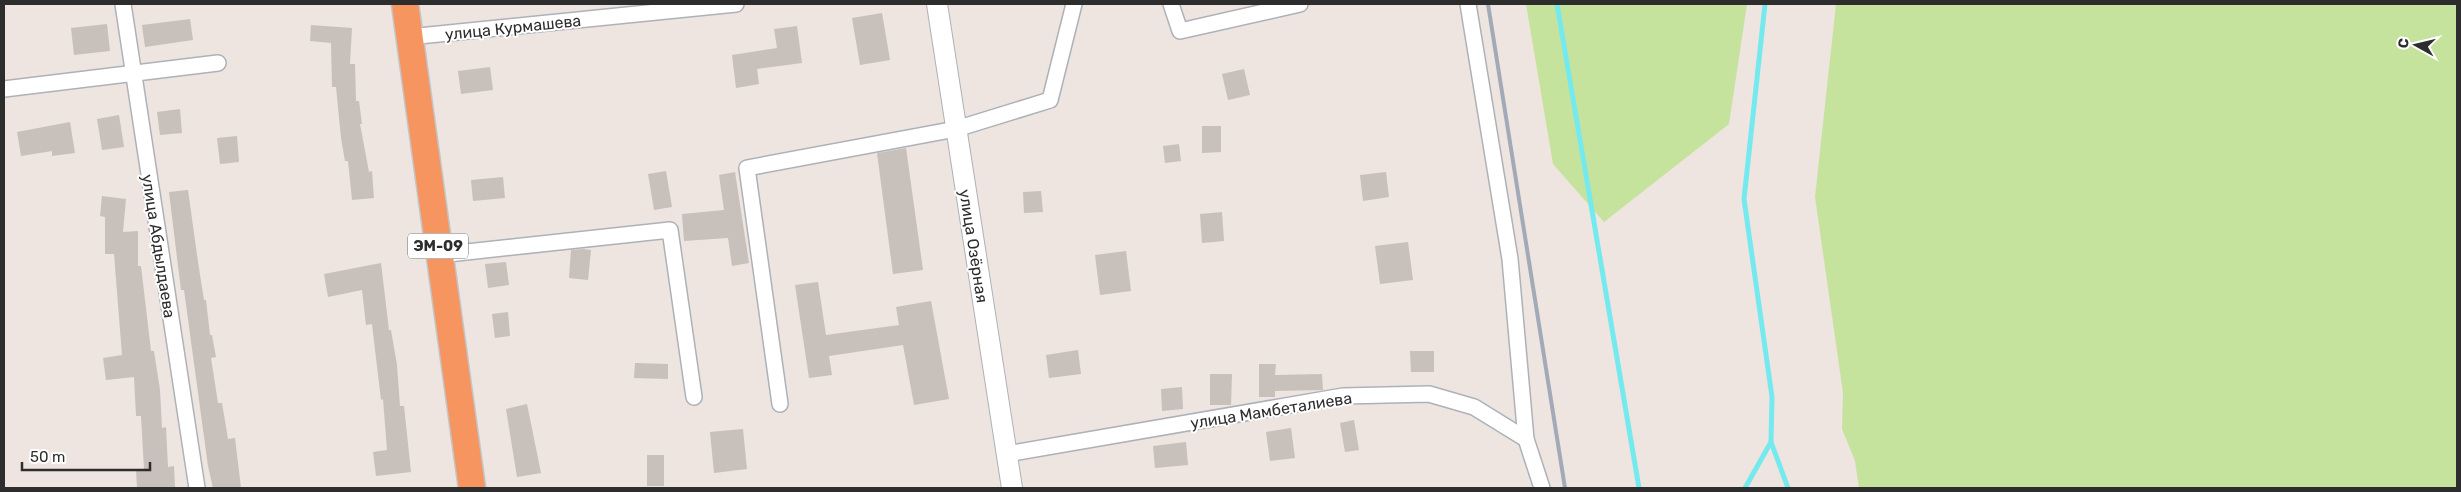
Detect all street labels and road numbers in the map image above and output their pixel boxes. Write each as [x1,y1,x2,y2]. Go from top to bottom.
street label: улица Курмашева [444,11,582,44]
street label: улица Абдылдаева [138,173,179,319]
street label: улица Озёрная [955,188,992,304]
road number: ЭМ-09 [408,234,468,258]
street label: улица Мамбеталиева [1189,388,1353,433]

